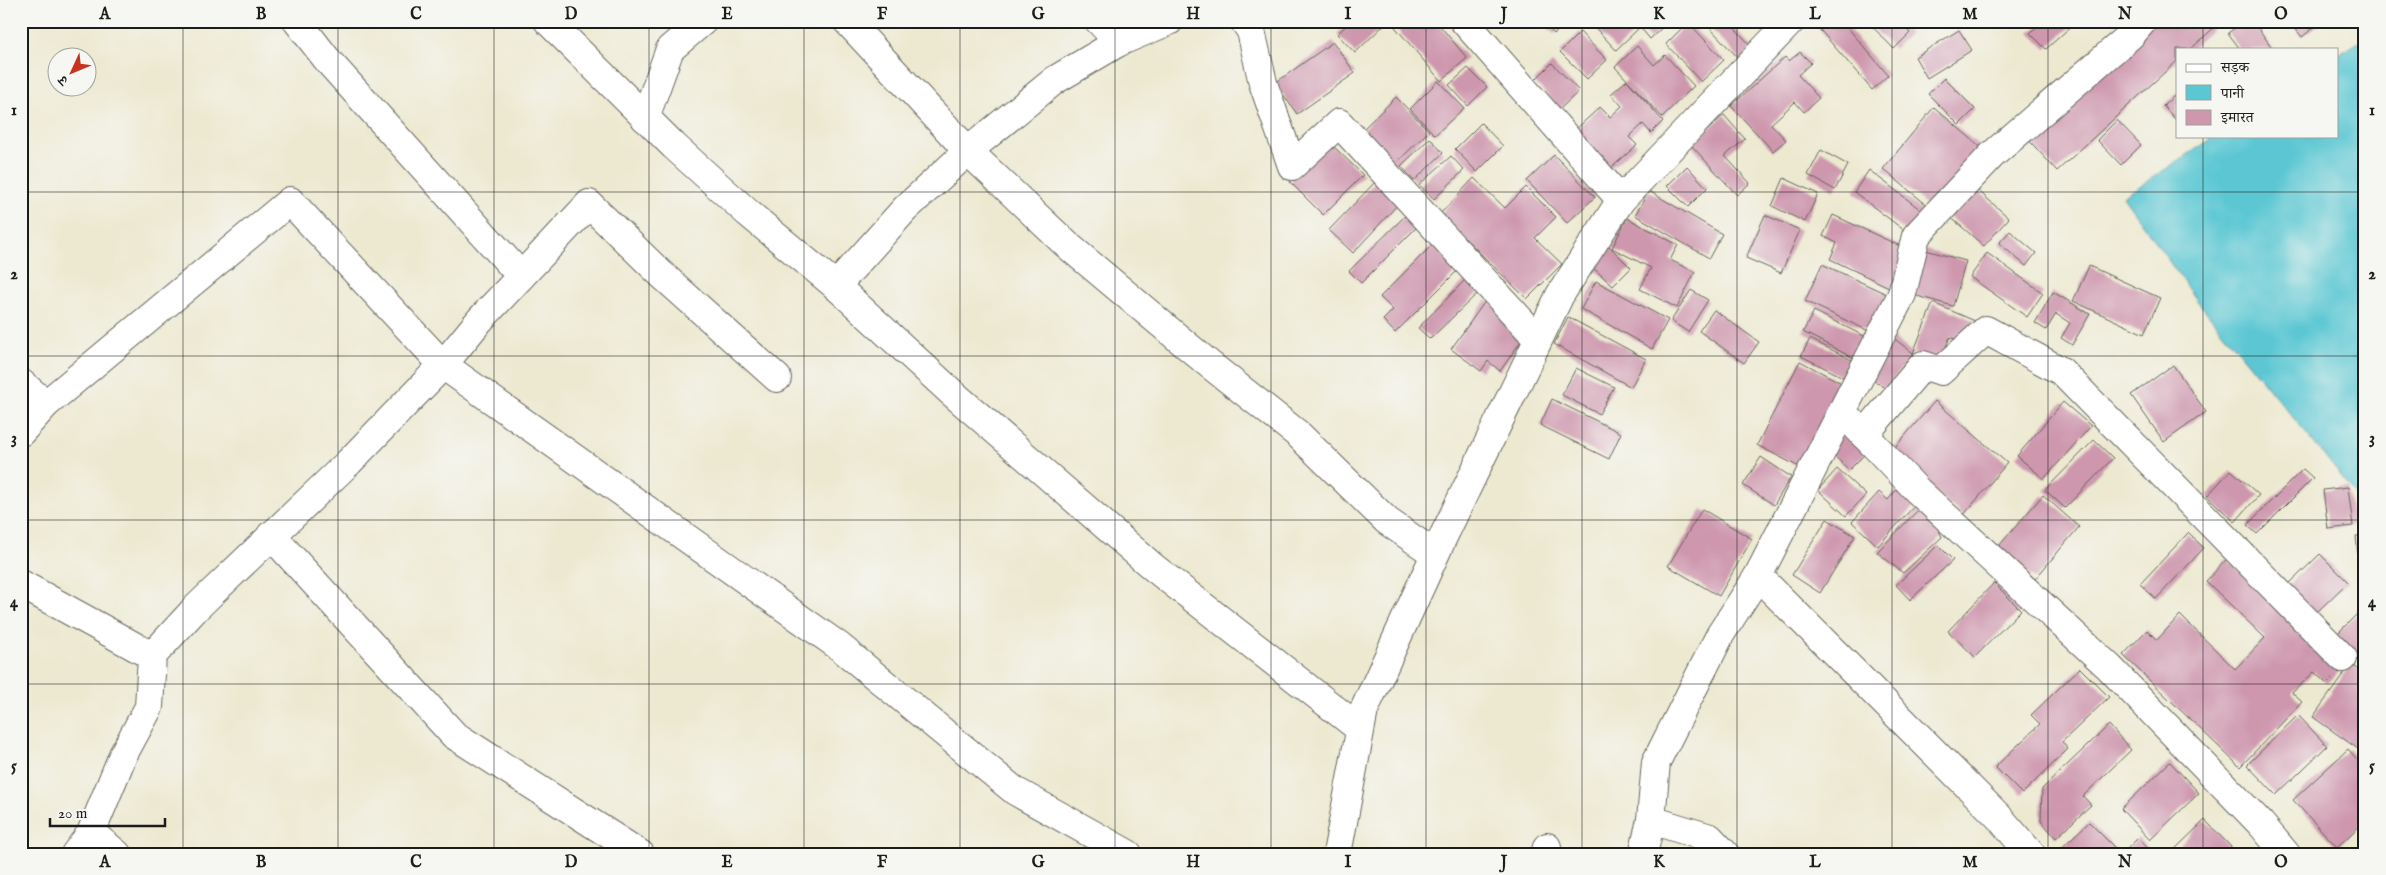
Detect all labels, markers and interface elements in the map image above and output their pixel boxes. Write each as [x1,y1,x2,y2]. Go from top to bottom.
text: A [99,5,112,25]
text: B [256,5,267,25]
text: C [410,5,422,25]
text: D [565,5,578,25]
text: E [721,5,733,25]
text: F [877,5,888,25]
text: G [1032,5,1045,25]
text: H [1186,5,1200,25]
text: I [1345,5,1352,25]
text: J [1499,5,1508,25]
text: K [1653,5,1666,25]
text: L [1809,5,1821,25]
text: M [1962,5,1978,25]
text: N [2117,5,2132,25]
text: O [2274,5,2288,25]
north arrow [48,48,98,98]
legend [2176,48,2338,138]
text: सड़क [2220,58,2250,77]
text: उ [54,71,73,90]
text: पानी [2220,84,2245,103]
text: 1 [11,101,17,121]
text: 1 [2369,101,2375,121]
text: इमारत [2220,108,2255,127]
text: 2 [10,265,18,285]
text: 2 [2368,265,2376,285]
text: 3 [11,429,17,449]
text: 3 [2369,429,2375,449]
text: 4 [10,593,19,613]
text: 4 [2368,593,2377,613]
text: 5 [11,757,17,777]
text: 5 [2369,757,2375,777]
scale bar [50,795,165,827]
text: 20 m [58,804,88,823]
text: A [99,853,112,873]
text: B [256,853,267,873]
text: C [410,853,422,873]
text: D [565,853,578,873]
text: E [721,853,733,873]
text: F [877,853,888,873]
text: G [1032,853,1045,873]
text: H [1186,853,1200,873]
text: I [1345,853,1352,873]
text: J [1499,853,1508,873]
text: K [1653,853,1666,873]
text: L [1809,853,1821,873]
text: M [1962,853,1978,873]
text: N [2117,853,2132,873]
text: O [2274,853,2288,873]

